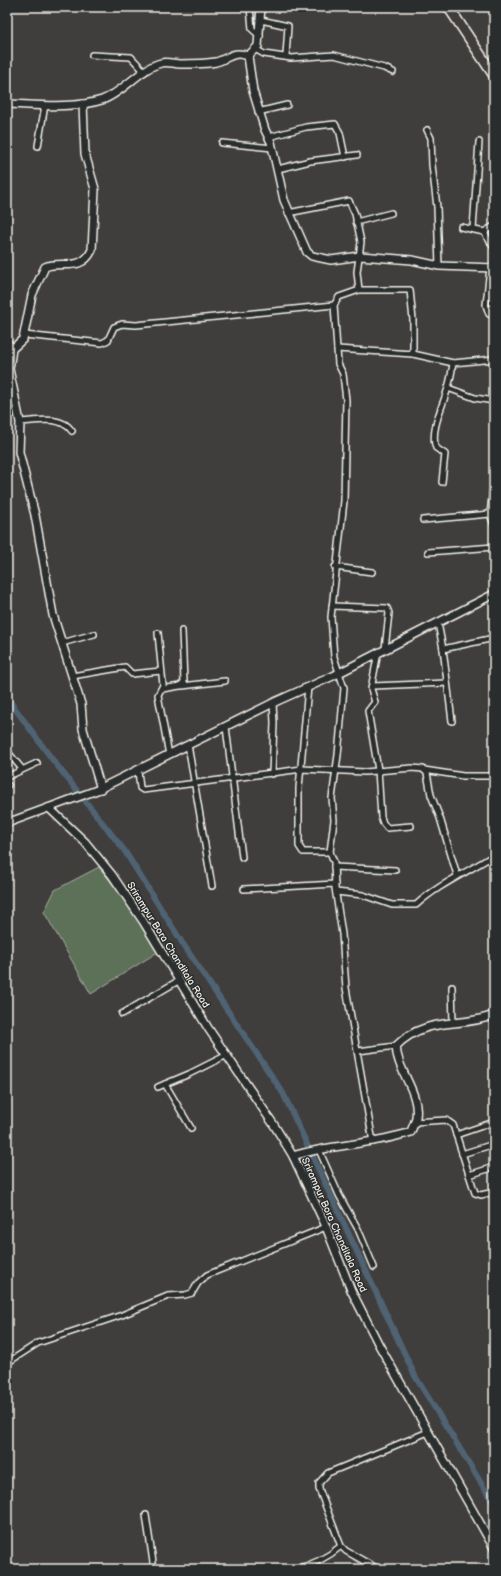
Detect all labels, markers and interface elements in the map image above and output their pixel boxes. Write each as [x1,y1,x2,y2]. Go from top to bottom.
street label: Srirampur Bora Chanditala Road [124,880,212,1010]
street label: Srirampur Bora Chanditala Road [299,1156,369,1295]

